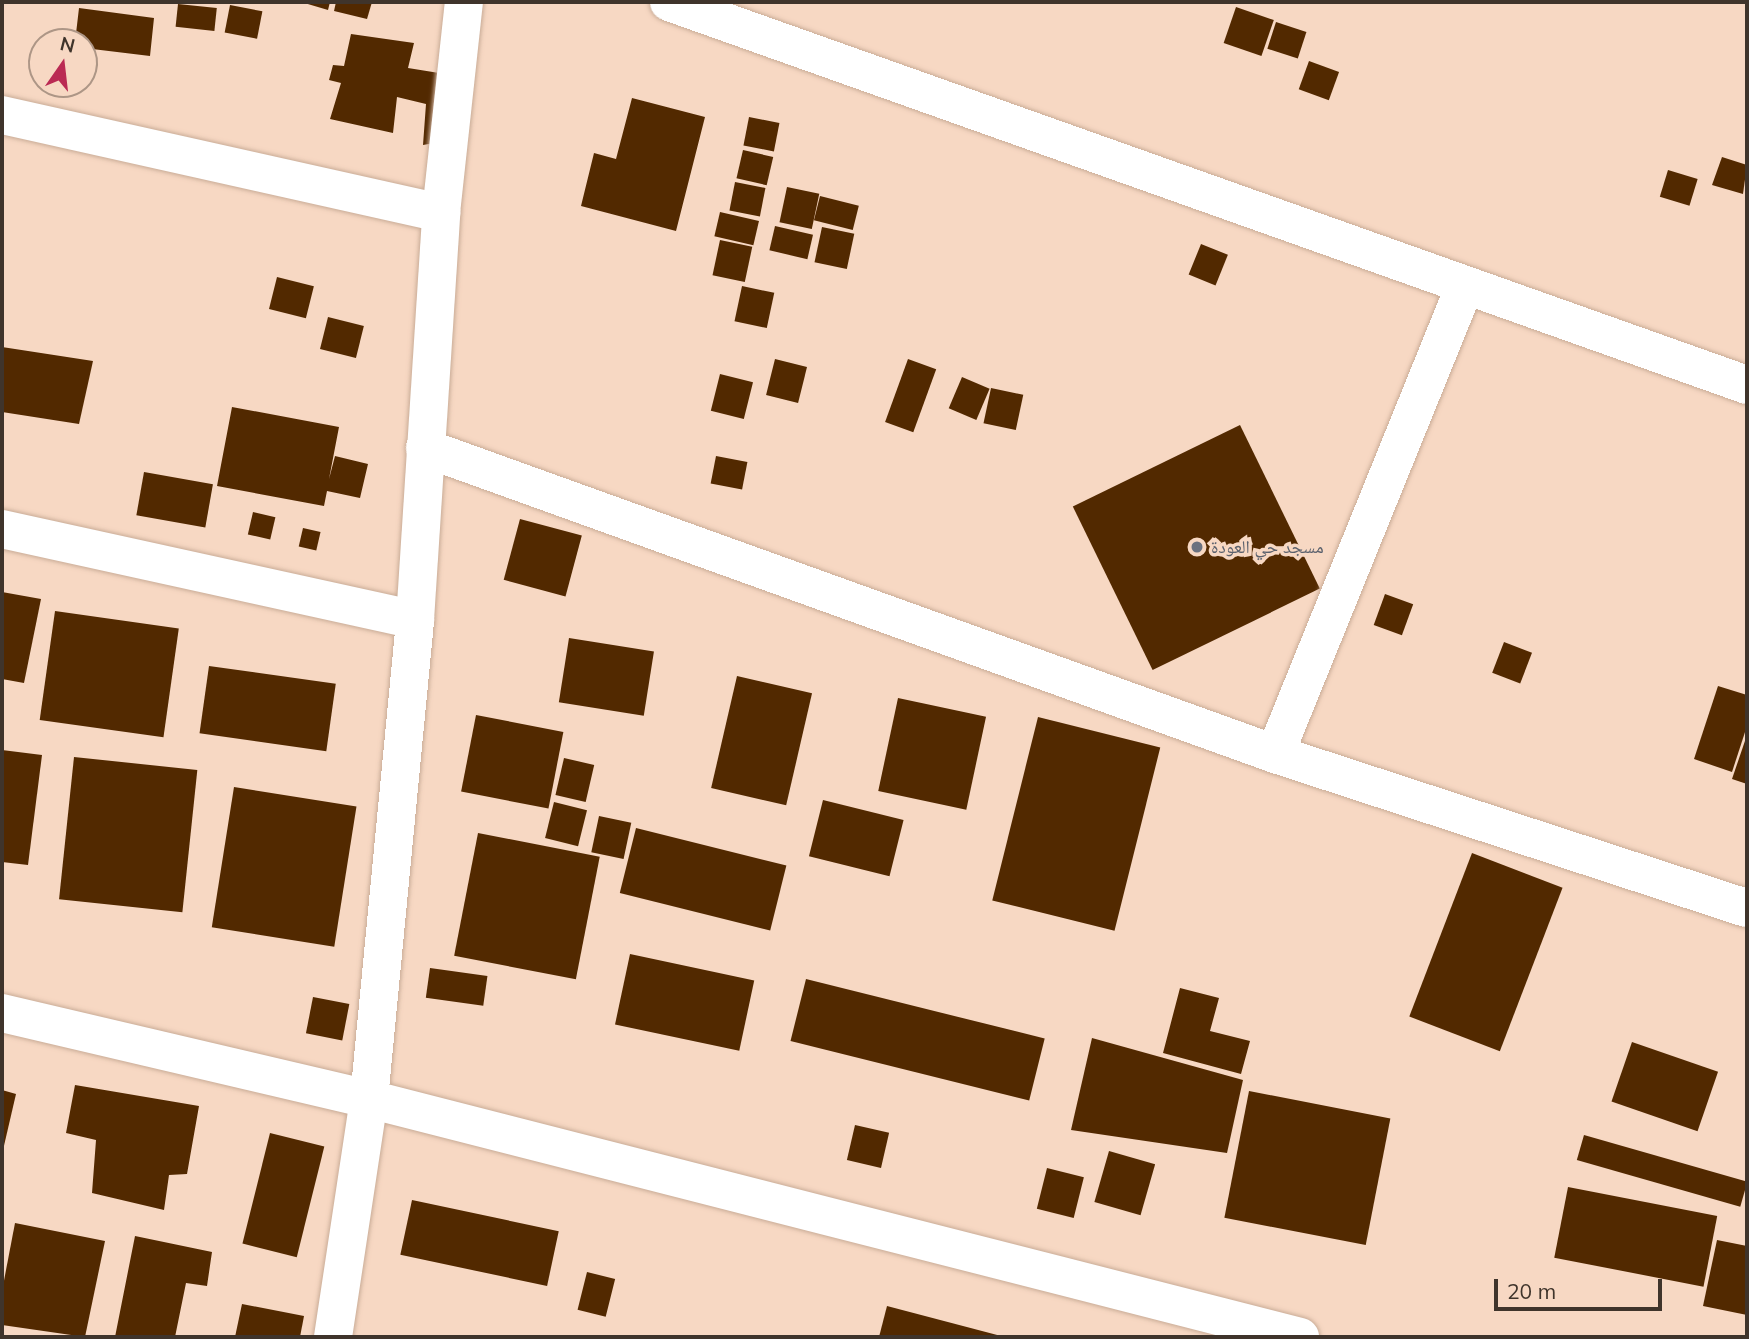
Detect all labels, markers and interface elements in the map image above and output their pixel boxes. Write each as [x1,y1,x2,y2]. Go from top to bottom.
north arrow [28,28,98,98]
text: N [58,31,77,58]
place label: مسجد حي العودة [1211,536,1324,558]
marker: مسجد حي العودة [1189,539,1205,555]
scale bar [1497,1266,1665,1310]
text: 20 m [1507,1278,1556,1304]

